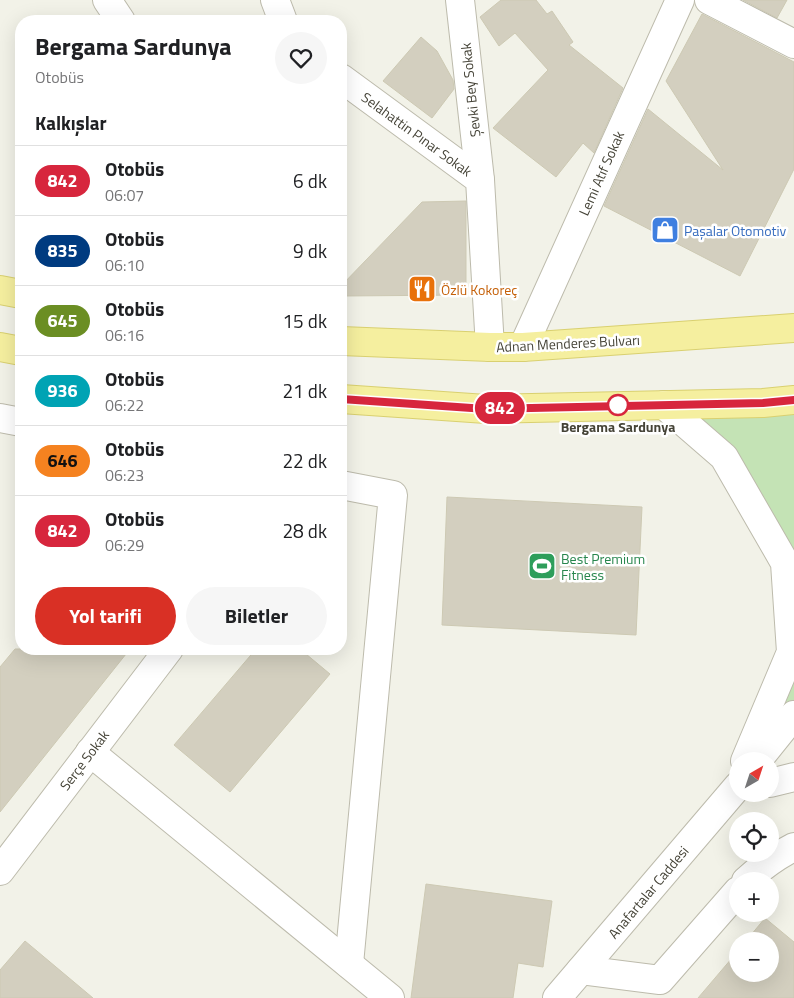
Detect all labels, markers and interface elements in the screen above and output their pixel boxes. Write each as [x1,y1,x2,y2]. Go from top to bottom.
text: Bergama Sardunya [35,28,231,64]
button: heart [275,32,327,84]
street label: Şevki Bey Sokak [455,41,485,138]
text: Otobüs [35,65,84,89]
street label: Selahattin Pınar Sokak [357,87,477,181]
text: Kalkışlar [35,108,107,137]
street label: Lemi Atıf Sokak [573,127,629,219]
text: Otobüs [105,154,164,183]
text: 6 dk [293,166,327,195]
text: 842 [47,167,78,194]
text: 06:07 [105,183,144,207]
shop icon: Paşalar Otomotiv [650,215,680,245]
place label: Paşalar Otomotiv [684,220,787,241]
text: Otobüs [105,224,164,253]
text: 9 dk [293,236,327,265]
text: 835 [47,237,78,264]
text: 06:10 [105,253,144,277]
restaurant icon: Özlü Kokoreç [407,274,437,304]
place label: Özlü Kokoreç [441,279,517,300]
text: Otobüs [105,294,164,323]
text: 15 dk [282,306,327,335]
text: 645 [47,307,78,334]
text: 06:16 [105,323,144,347]
street label: Adnan Menderes Bulvarı [496,329,640,357]
text: Otobüs [105,364,164,393]
text: 21 dk [282,376,327,405]
text: 936 [47,377,78,404]
line badge: 842 [471,392,529,424]
text: 06:22 [105,393,144,417]
text: 842 [485,394,515,421]
marker: Bergama Sardunya [607,394,629,416]
place label: Bergama Sardunya [561,416,675,437]
text: Otobüs [105,434,164,463]
text: 22 dk [282,446,327,475]
text: 646 [47,447,78,474]
text: 06:23 [105,463,144,487]
text: Otobüs [105,504,164,533]
text: 28 dk [282,516,327,545]
text: 842 [47,517,78,544]
text: 06:29 [105,533,144,557]
place label: Best Premium Fitness [561,548,645,585]
sports icon: Best Premium Fitness [527,551,557,581]
button: Yol tarifi [35,587,176,645]
button: Biletler [186,587,327,645]
street label: Serçe Sokak [54,725,114,795]
north arrow [729,752,779,802]
map controls [729,752,779,982]
button: locate [729,812,779,862]
street label: Anafartalar Caddesi [603,841,693,943]
button: + [729,872,779,922]
button: − [729,932,779,982]

